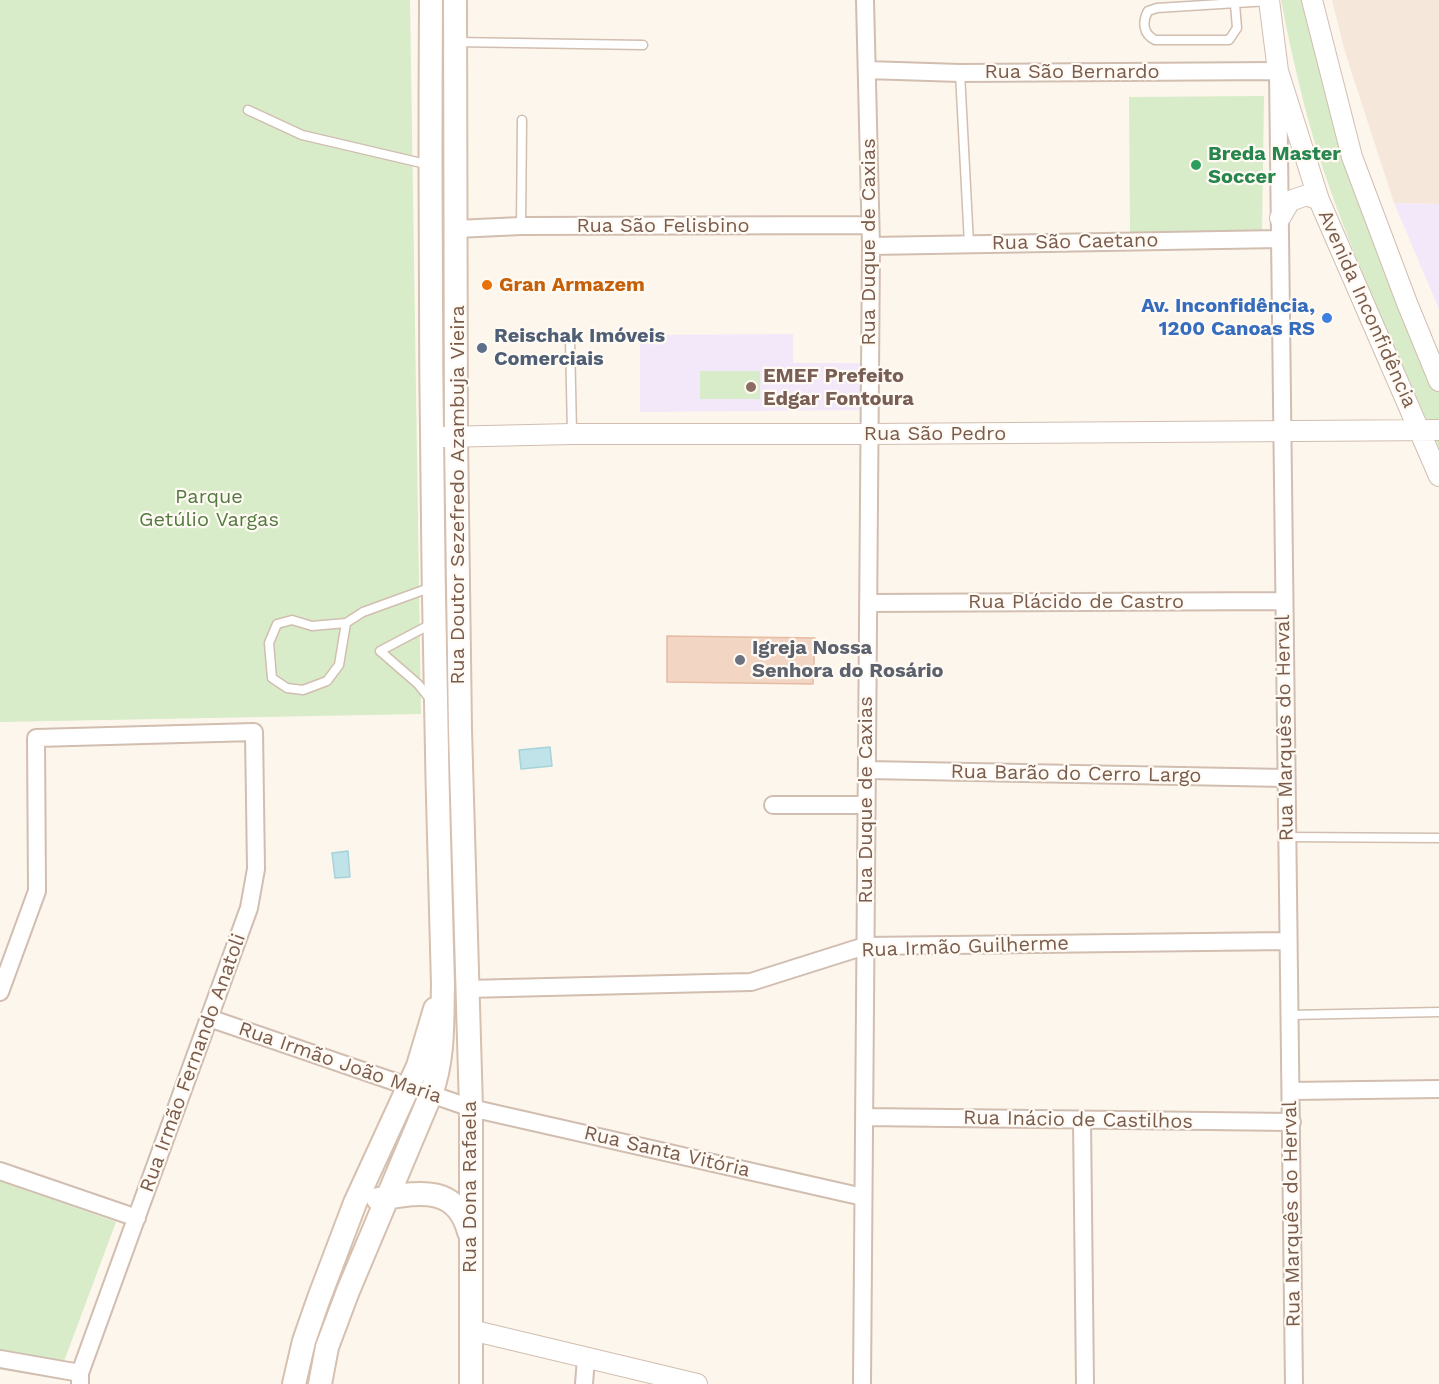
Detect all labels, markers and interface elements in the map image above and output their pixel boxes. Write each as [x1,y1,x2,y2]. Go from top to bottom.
street label: Rua São Bernardo [984,60,1160,84]
street label: Rua Duque de Caxias [857,138,881,346]
place label: Breda Master Soccer [1208,142,1341,189]
marker: Breda Master Soccer [1189,158,1203,172]
street label: Avenida Inconfidência [1313,206,1421,412]
street label: Rua São Felisbino [576,214,750,238]
street label: Rua São Caetano [991,229,1159,255]
place label: Gran Armazem [499,273,645,297]
marker: Gran Armazem [480,278,494,292]
place label: Av. Inconfidência, 1200 Canoas RS [1141,294,1315,341]
street label: Rua Doutor Sezefredo Azambuja Vieira [446,305,470,685]
marker: Av. Inconfidência, 1200 Canoas RS [1320,311,1334,325]
place label: Reischak Imóveis Comerciais [494,324,665,371]
marker: Reischak Imóveis Comerciais [475,341,489,355]
place label: EMEF Prefeito Edgar Fontoura [763,364,914,411]
marker: EMEF Prefeito Edgar Fontoura [744,380,758,394]
street label: Rua São Pedro [864,422,1006,446]
park label: Parque Getúlio Vargas [139,485,279,532]
street label: Rua Plácido de Castro [968,590,1184,614]
street label: Rua Marquês do Herval [1271,614,1299,842]
place label: Igreja Nossa Senhora do Rosário [752,636,944,683]
marker: Igreja Nossa Senhora do Rosário [733,653,747,667]
street label: Rua Duque de Caxias [854,696,878,904]
street label: Rua Barão do Cerro Largo [950,760,1202,788]
street label: Rua Irmão Fernando Anatoli [135,930,251,1196]
street label: Rua Irmão Guilherme [861,931,1069,963]
street label: Rua Irmão João Maria [235,1017,445,1109]
street label: Rua Marquês do Herval [1278,1100,1306,1328]
street label: Rua Dona Rafaela [458,1101,482,1273]
street label: Rua Inácio de Castilhos [963,1106,1193,1134]
street label: Rua Santa Vitória [582,1121,752,1183]

